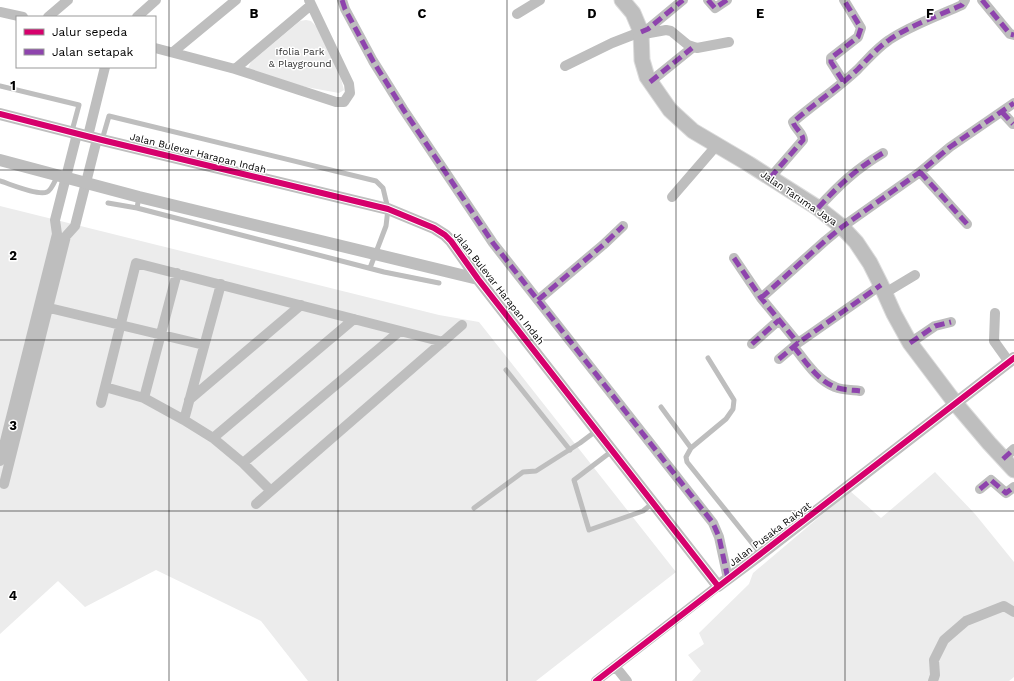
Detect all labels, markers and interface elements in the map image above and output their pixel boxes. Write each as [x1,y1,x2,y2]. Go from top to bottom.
text: B [250,6,259,21]
text: C [418,6,427,21]
text: D [587,6,597,21]
text: E [756,6,764,21]
text: F [926,6,934,21]
legend [16,16,156,68]
text: Jalur sepeda [52,25,127,39]
text: Jalan setapak [52,45,134,59]
park label: Ifolia Park & Playground [268,46,332,69]
text: 1 [10,78,16,93]
street label: Jalan Bulevar Harapan Indah [129,131,267,175]
street label: Jalan Taruma Jaya [759,168,840,228]
street label: Jalan Bulevar Harapan Indah [452,229,546,347]
text: 2 [9,248,17,263]
text: 3 [9,418,17,433]
street label: Jalan Pusaka Rakyat [727,499,814,568]
text: 4 [9,588,18,603]

